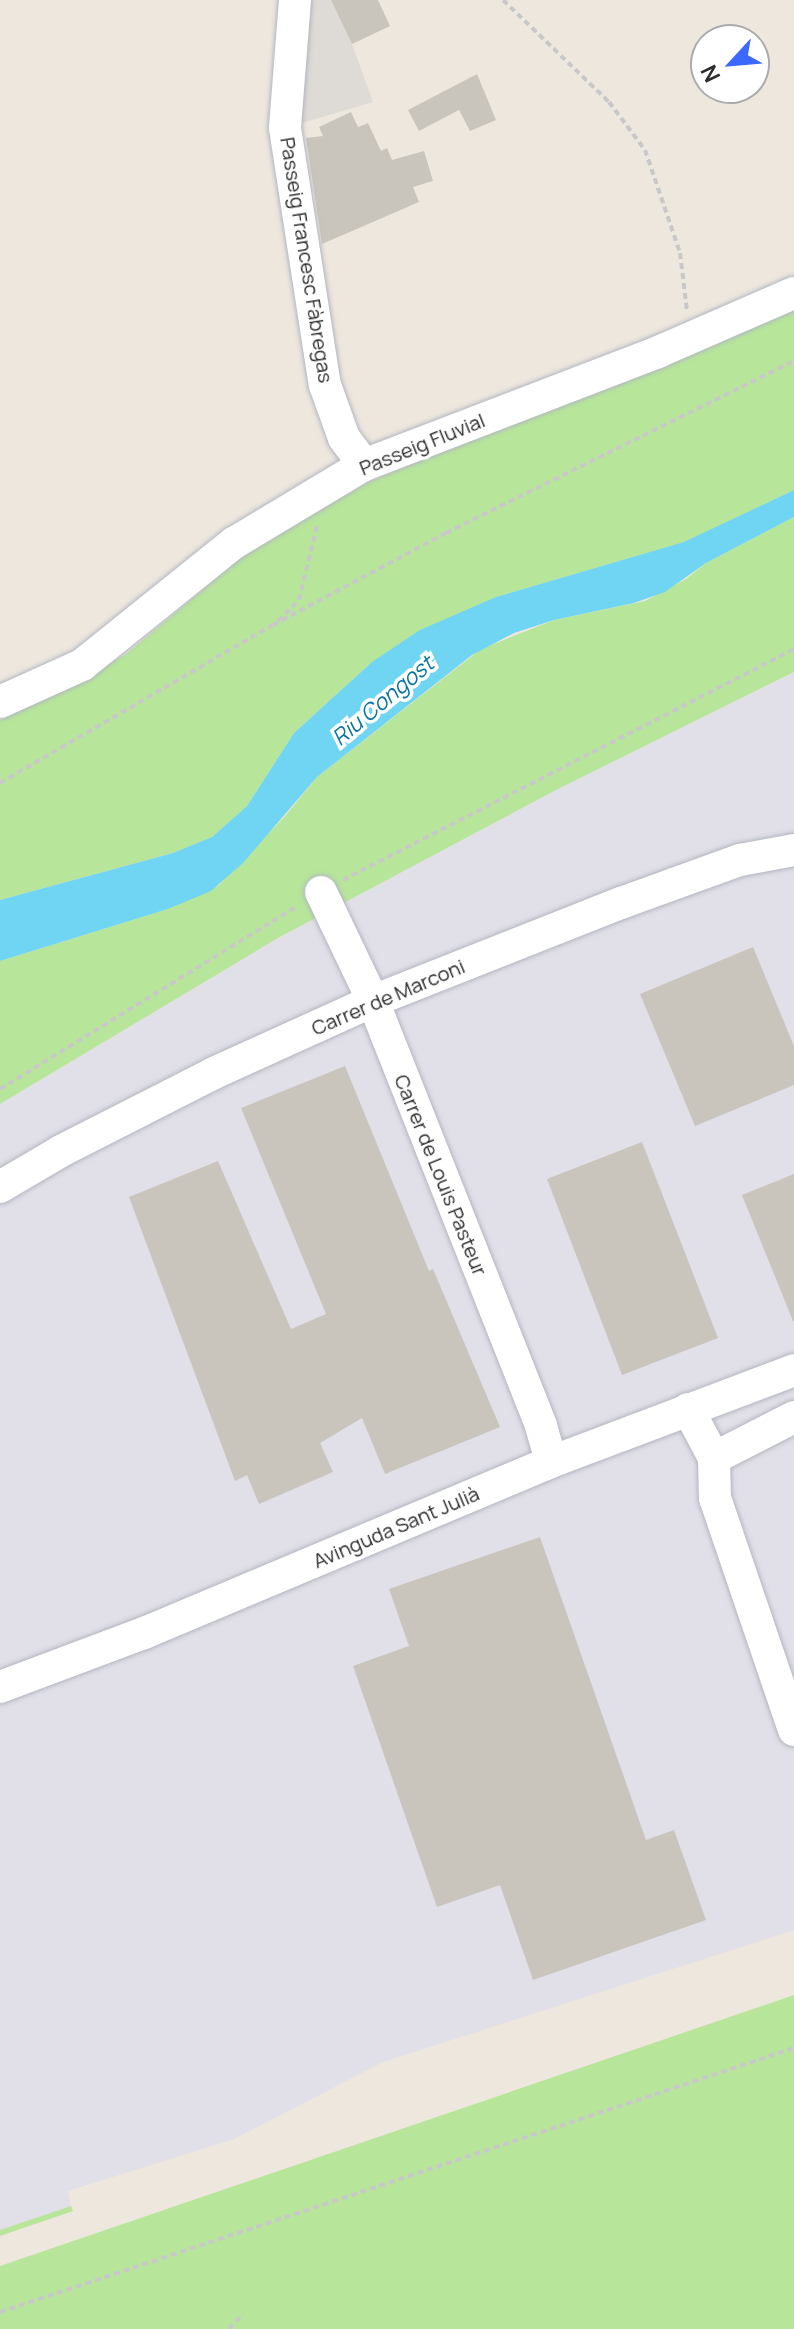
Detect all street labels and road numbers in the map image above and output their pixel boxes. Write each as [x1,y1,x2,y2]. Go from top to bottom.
street label: Passeig Francesc Fàbregas [276,135,338,385]
street label: Passeig Fluvial [356,408,488,480]
street label: Carrer de Marconi [308,954,468,1040]
street label: Carrer de Louis Pasteur [390,1071,492,1279]
street label: Avinguda Sant Julià [309,1481,483,1573]

